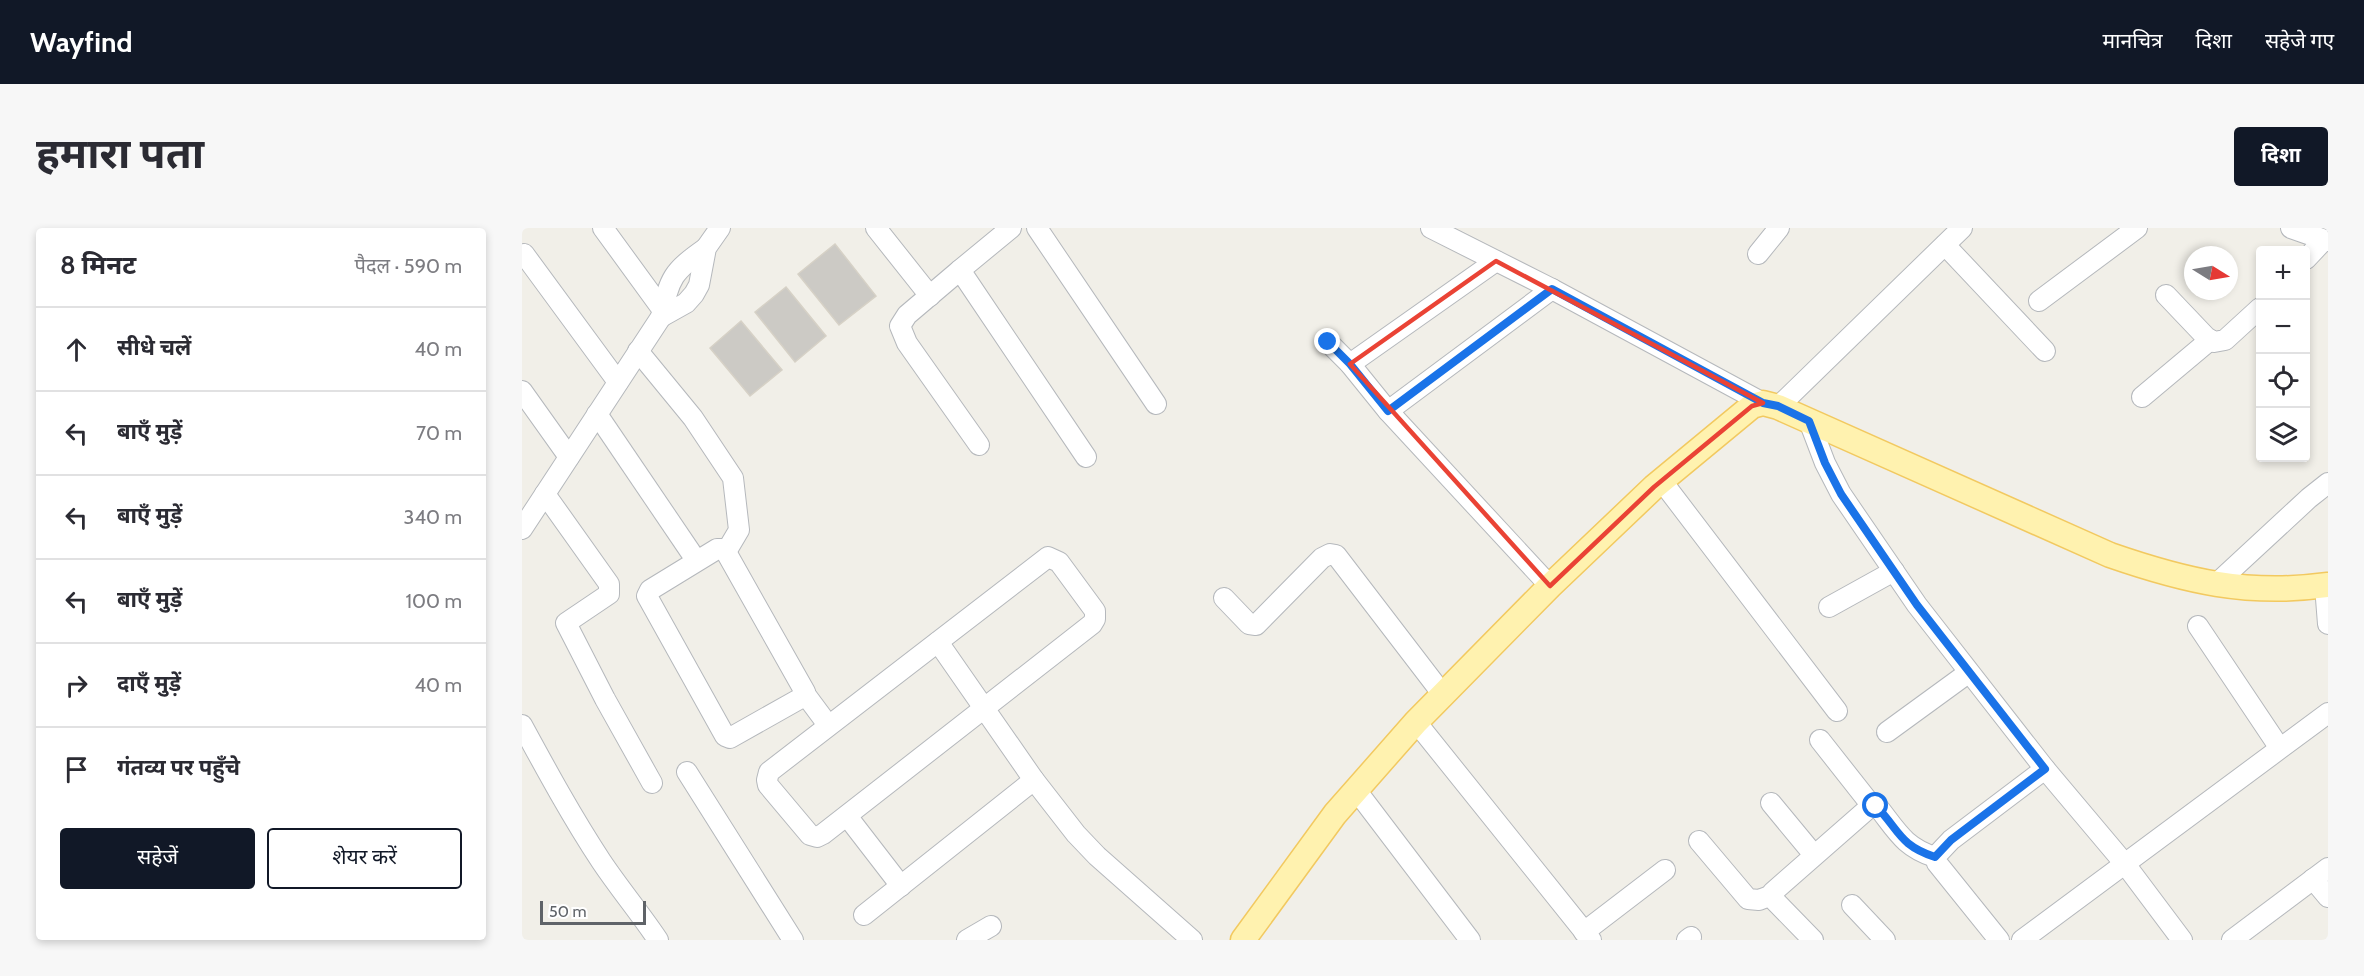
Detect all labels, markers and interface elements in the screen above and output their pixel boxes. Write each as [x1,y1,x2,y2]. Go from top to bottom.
text: Wayfind [30,25,132,59]
text: मानचित्र [2103,28,2163,53]
text: दिशा [2196,28,2232,53]
text: सहेजे गए [2265,28,2334,53]
text: हमारा पता [36,127,204,179]
button: दिशा [2234,127,2328,186]
north arrow [2184,246,2238,300]
map controls [2256,246,2310,462]
button: + [2256,246,2310,300]
text: 8 मिनट [60,249,136,281]
text: पैदल · 590 m [355,254,462,278]
button: − [2256,300,2310,354]
route end [1314,328,1340,354]
icon: ahead [60,333,93,366]
text: सीधे चलें [117,334,191,361]
text: 40 m [414,337,462,361]
button: locate [2256,354,2310,408]
button: layers [2256,408,2310,462]
icon: left [60,417,93,450]
text: बाएँ मुड़ें [117,418,182,445]
text: 70 m [416,421,462,445]
icon: left [60,501,93,534]
text: बाएँ मुड़ें [117,502,182,529]
text: 340 m [404,505,462,529]
icon: left [60,585,93,618]
text: बाएँ मुड़ें [117,586,182,613]
text: 100 m [406,589,462,613]
icon: right [60,669,93,702]
text: दाएँ मुड़ें [117,670,181,697]
text: 40 m [414,673,462,697]
icon: arrive [60,753,93,786]
text: गंतव्य पर पहुँचे [117,754,240,781]
route start [1862,792,1888,818]
button: सहेजें [60,828,255,889]
button: शेयर करें [267,828,462,889]
scale bar [540,898,646,926]
text: 50 m [549,902,586,921]

